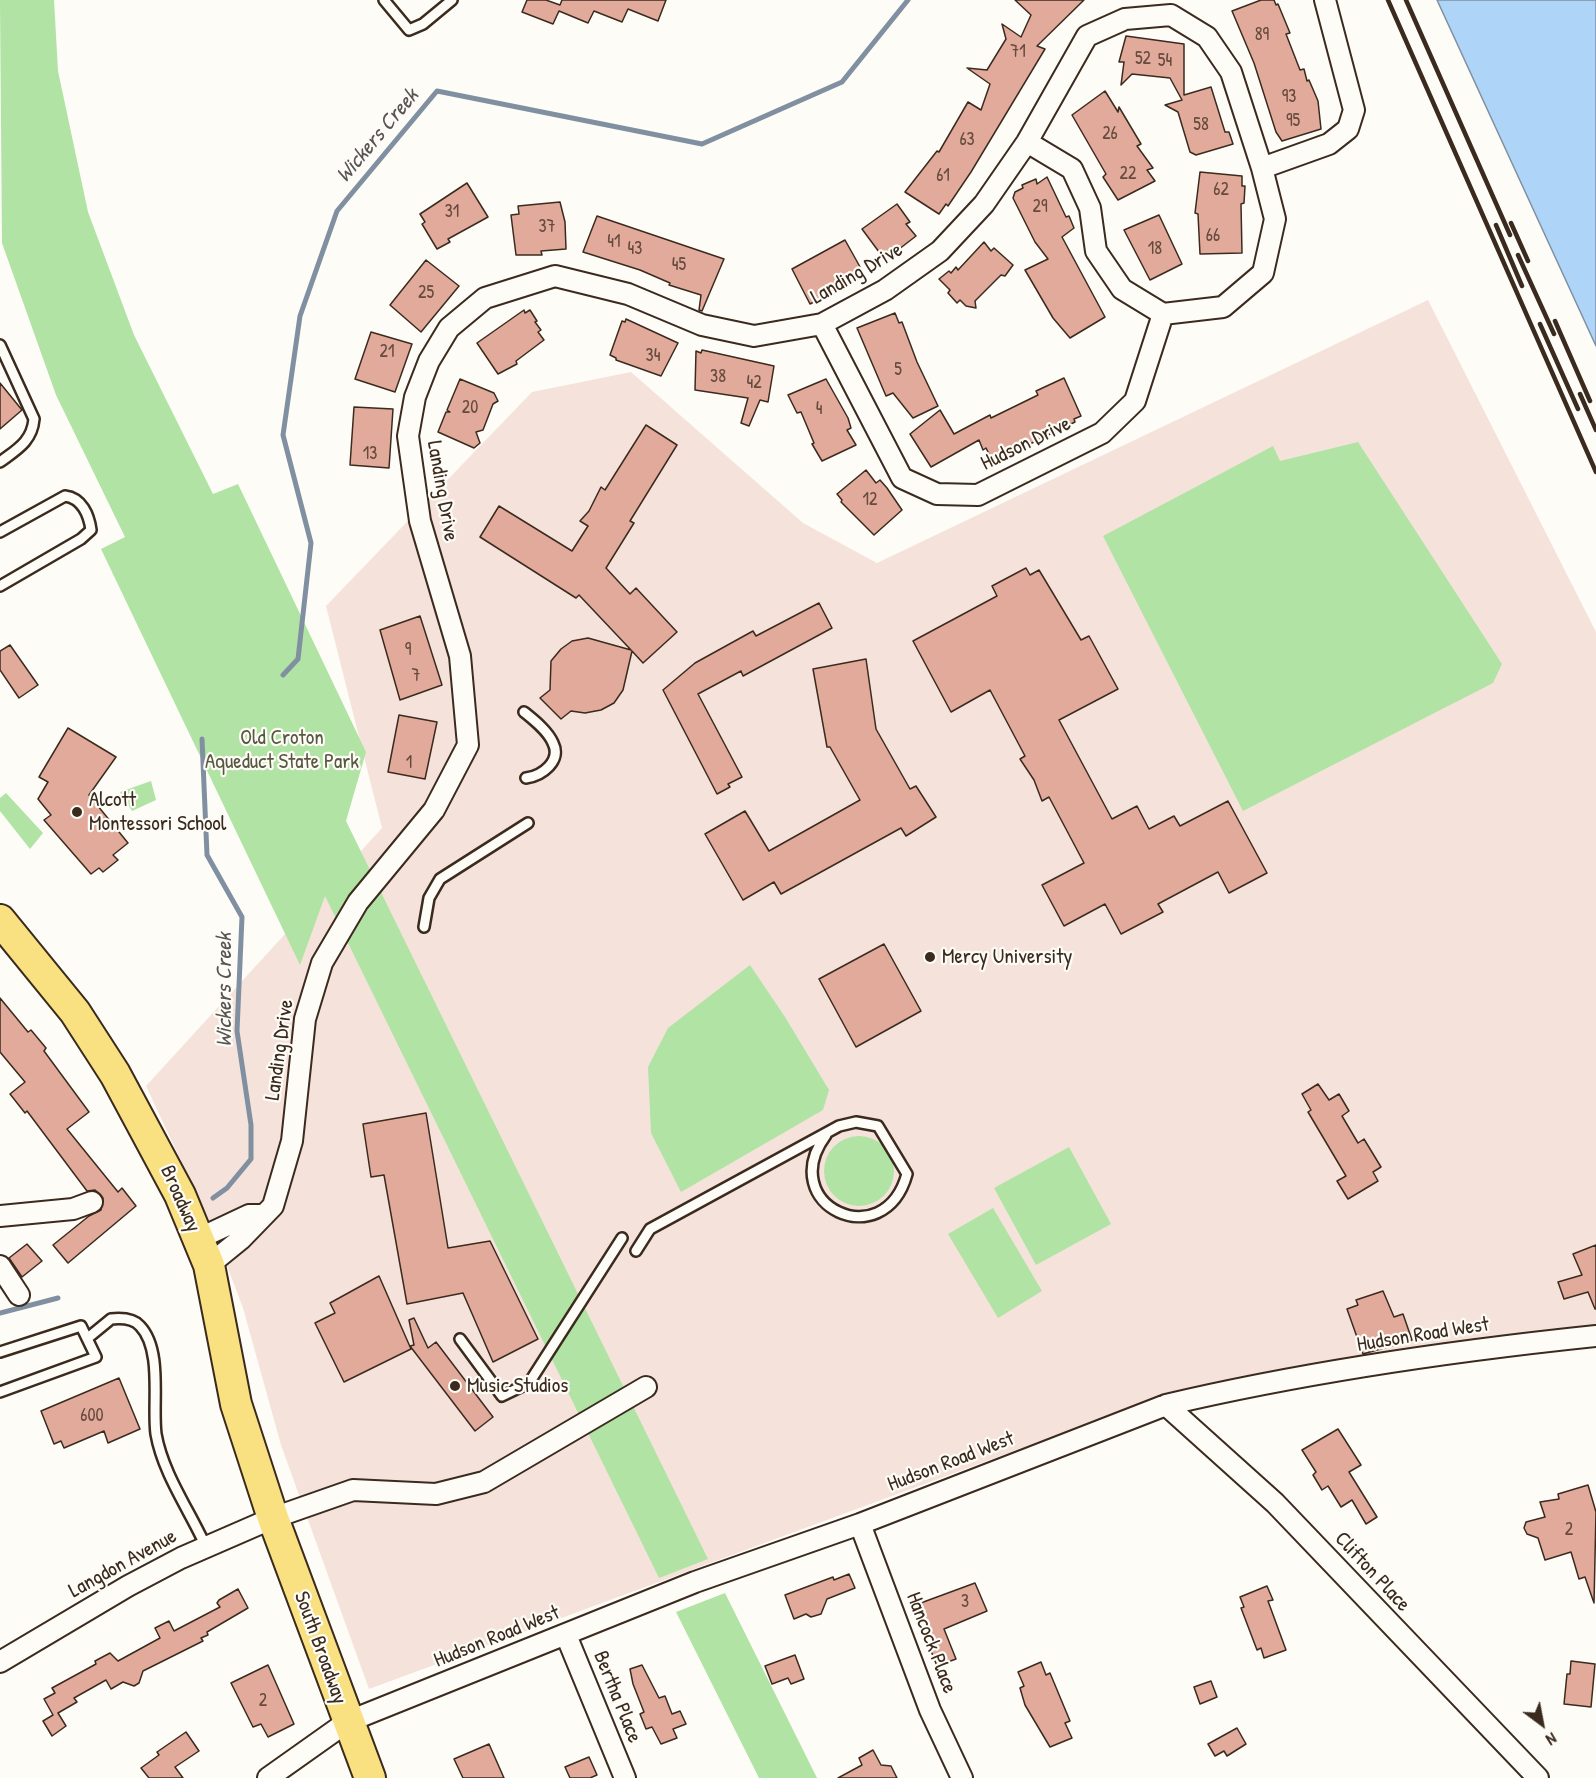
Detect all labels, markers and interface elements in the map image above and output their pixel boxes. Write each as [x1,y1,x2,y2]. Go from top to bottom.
house number: 89 [1255,24,1269,46]
house number: 71 [1010,41,1026,63]
house number: 52 [1135,48,1151,70]
house number: 54 [1158,50,1172,72]
water label: Wickers Creek [331,84,425,188]
house number: 93 [1282,86,1296,108]
house number: 95 [1286,110,1300,132]
house number: 58 [1193,114,1209,136]
house number: 26 [1102,123,1118,145]
house number: 63 [959,129,975,151]
house number: 22 [1120,163,1136,185]
house number: 61 [936,165,950,187]
house number: 62 [1213,179,1229,201]
house number: 29 [1032,196,1048,218]
house number: 31 [445,201,459,223]
house number: 37 [539,216,555,238]
house number: 66 [1206,225,1220,247]
house number: 41 [607,231,621,253]
house number: 43 [628,238,642,260]
street label: Landing Drive [807,238,907,310]
house number: 18 [1148,238,1162,260]
house number: 45 [672,254,686,276]
house number: 25 [418,282,434,304]
house number: 21 [380,341,394,363]
house number: 34 [646,345,660,367]
house number: 5 [894,359,902,381]
house number: 38 [710,366,726,388]
house number: 42 [746,372,762,394]
house number: 20 [462,397,478,419]
house number: 4 [816,398,822,420]
street label: Hudson Drive [977,411,1075,477]
street label: Landing Drive [421,439,463,543]
house number: 13 [363,443,377,465]
house number: 12 [863,489,877,511]
house number: 9 [405,639,411,661]
house number: 7 [412,665,420,687]
park label: Old Croton Aqueduct State Park [205,725,359,775]
house number: 1 [406,752,412,774]
place label: Alcott Montessori School [89,787,226,837]
marker: Alcott Montessori School [70,805,84,819]
water label: Wickers Creek [212,933,238,1047]
place label: Mercy University [942,944,1072,970]
marker: Mercy University [923,950,937,964]
street label: Landing Drive [260,998,300,1102]
street label: Broadway [154,1162,206,1236]
street label: Hudson Road West [1355,1312,1491,1358]
place label: Music Studios [467,1373,568,1399]
marker: Music Studios [448,1379,462,1393]
house number: 600 [80,1405,104,1427]
street label: Hudson Road West [884,1426,1018,1498]
house number: 2 [1565,1519,1573,1541]
street label: Langdon Avenue [65,1524,181,1604]
street label: Clifton Place [1329,1527,1415,1617]
street label: South Broadway [288,1588,352,1708]
street label: Hancock Place [900,1589,962,1697]
house number: 3 [961,1591,969,1613]
street label: Hudson Road West [431,1600,563,1674]
street label: Bertha Place [587,1647,647,1747]
house number: 2 [259,1690,267,1712]
north arrow [1512,1694,1572,1754]
text: N [1542,1728,1561,1751]

